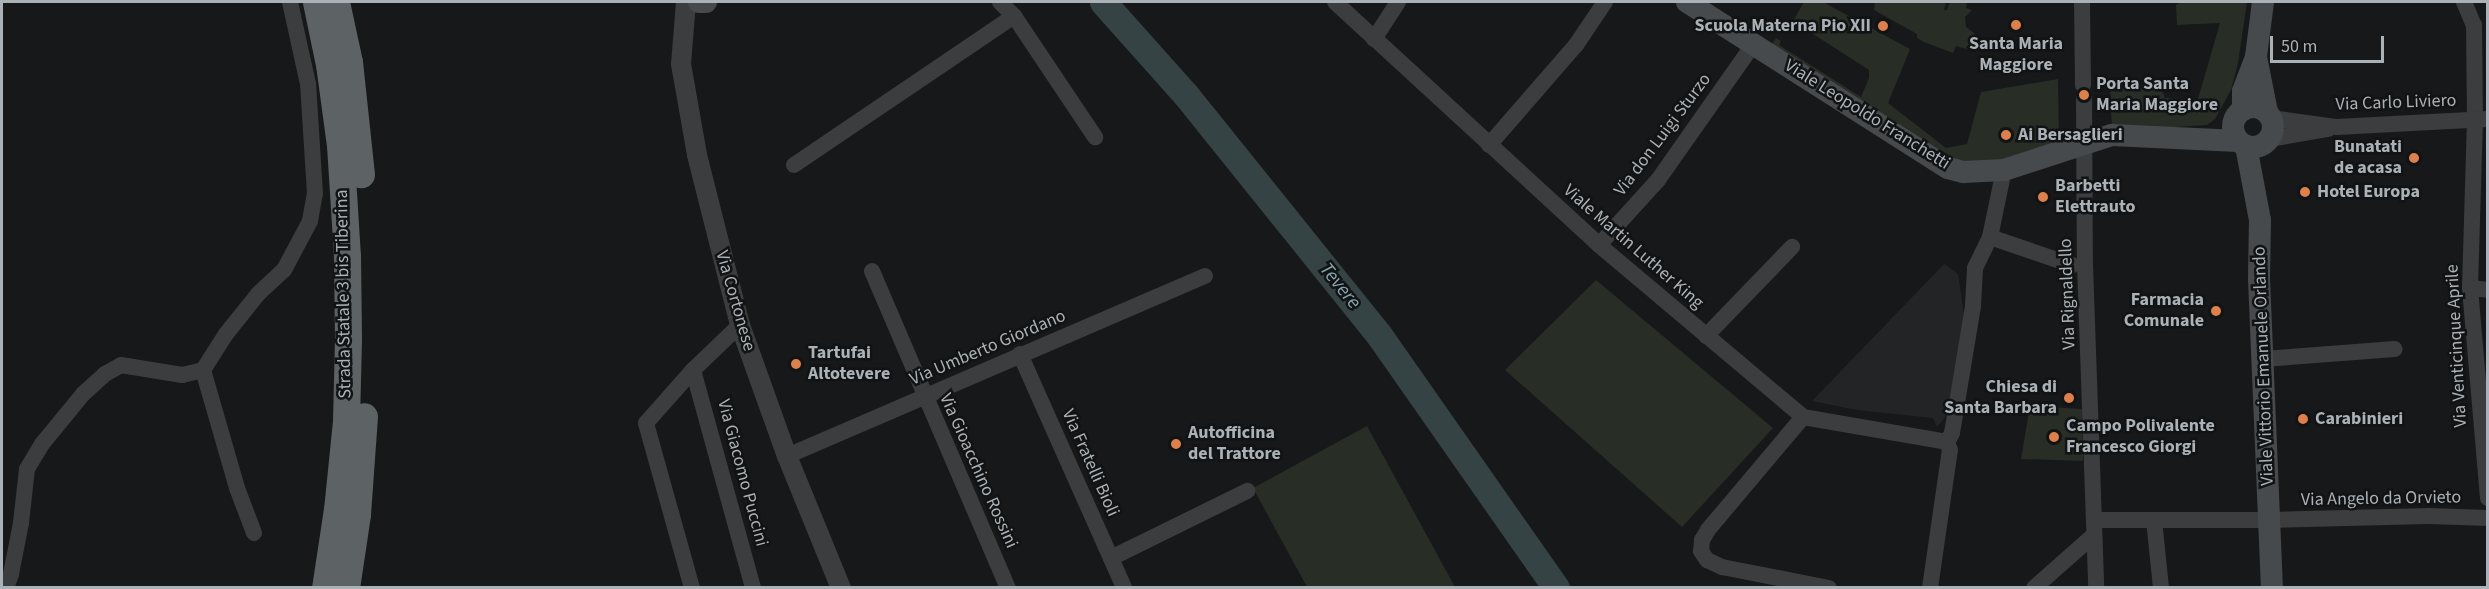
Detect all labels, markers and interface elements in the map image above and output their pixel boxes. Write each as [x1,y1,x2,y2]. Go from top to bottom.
place label: Scuola Materna Pio XII [1694,15,1871,37]
marker: Santa Maria Maggiore [2009,18,2023,32]
marker: Scuola Materna Pio XII [1876,19,1890,33]
scale bar [2273,24,2387,62]
place label: Santa Maria Maggiore [1969,34,2063,76]
text: 50 m [2281,34,2317,59]
street label: Viale Leopoldo Franchetti [1780,55,1954,175]
street label: Via don Luigi Sturzo [1610,69,1716,201]
place label: Porta Santa Maria Maggiore [2096,74,2218,116]
marker: Porta Santa Maria Maggiore [2077,88,2091,102]
street label: Via Carlo Liviero [2335,90,2457,116]
place label: Ai Bersaglieri [2018,124,2123,146]
marker: Ai Bersaglieri [1999,128,2013,142]
place label: Bunatati de acasa [2334,137,2402,180]
marker: Bunatati de acasa [2407,151,2421,165]
place label: Barbetti Elettrauto [2055,176,2136,219]
street label: Viale Martin Luther King [1558,180,1708,314]
place label: Hotel Europa [2317,181,2420,203]
marker: Hotel Europa [2298,185,2312,199]
street label: Strada Statale 3 bis Tiberina [331,189,357,399]
marker: Barbetti Elettrauto [2036,190,2050,204]
street label: Via Rignaldello [2055,238,2081,350]
street label: Viale Vittorio Emanuele Orlando [2249,246,2279,486]
street label: Via Cortonese [710,248,760,354]
water label: Tevere [1314,258,1366,314]
street label: Via Venticinque Aprile [2442,264,2472,428]
place label: Farmacia Comunale [2124,290,2204,332]
marker: Farmacia Comunale [2209,304,2223,318]
street label: Via Umberto Giordano [907,305,1069,391]
place label: Tartufai Altotevere [808,343,890,386]
marker: Tartufai Altotevere [789,357,803,371]
place label: Chiesa di Santa Barbara [1944,377,2057,420]
street label: Via Gioacchino Rossini [934,390,1022,552]
marker: Chiesa di Santa Barbara [2062,391,2076,405]
street label: Via Giacomo Puccini [712,397,772,549]
street label: Via Fratelli Bioli [1057,406,1123,520]
place label: Carabinieri [2315,408,2403,430]
marker: Carabinieri [2296,412,2310,426]
place label: Campo Polivalente Francesco Giorgi [2066,416,2215,458]
place label: Autofficina del Trattore [1188,423,1281,466]
marker: Campo Polivalente Francesco Giorgi [2047,430,2061,444]
marker: Autofficina del Trattore [1169,437,1183,451]
street label: Via Angelo da Orvieto [2301,487,2461,511]

